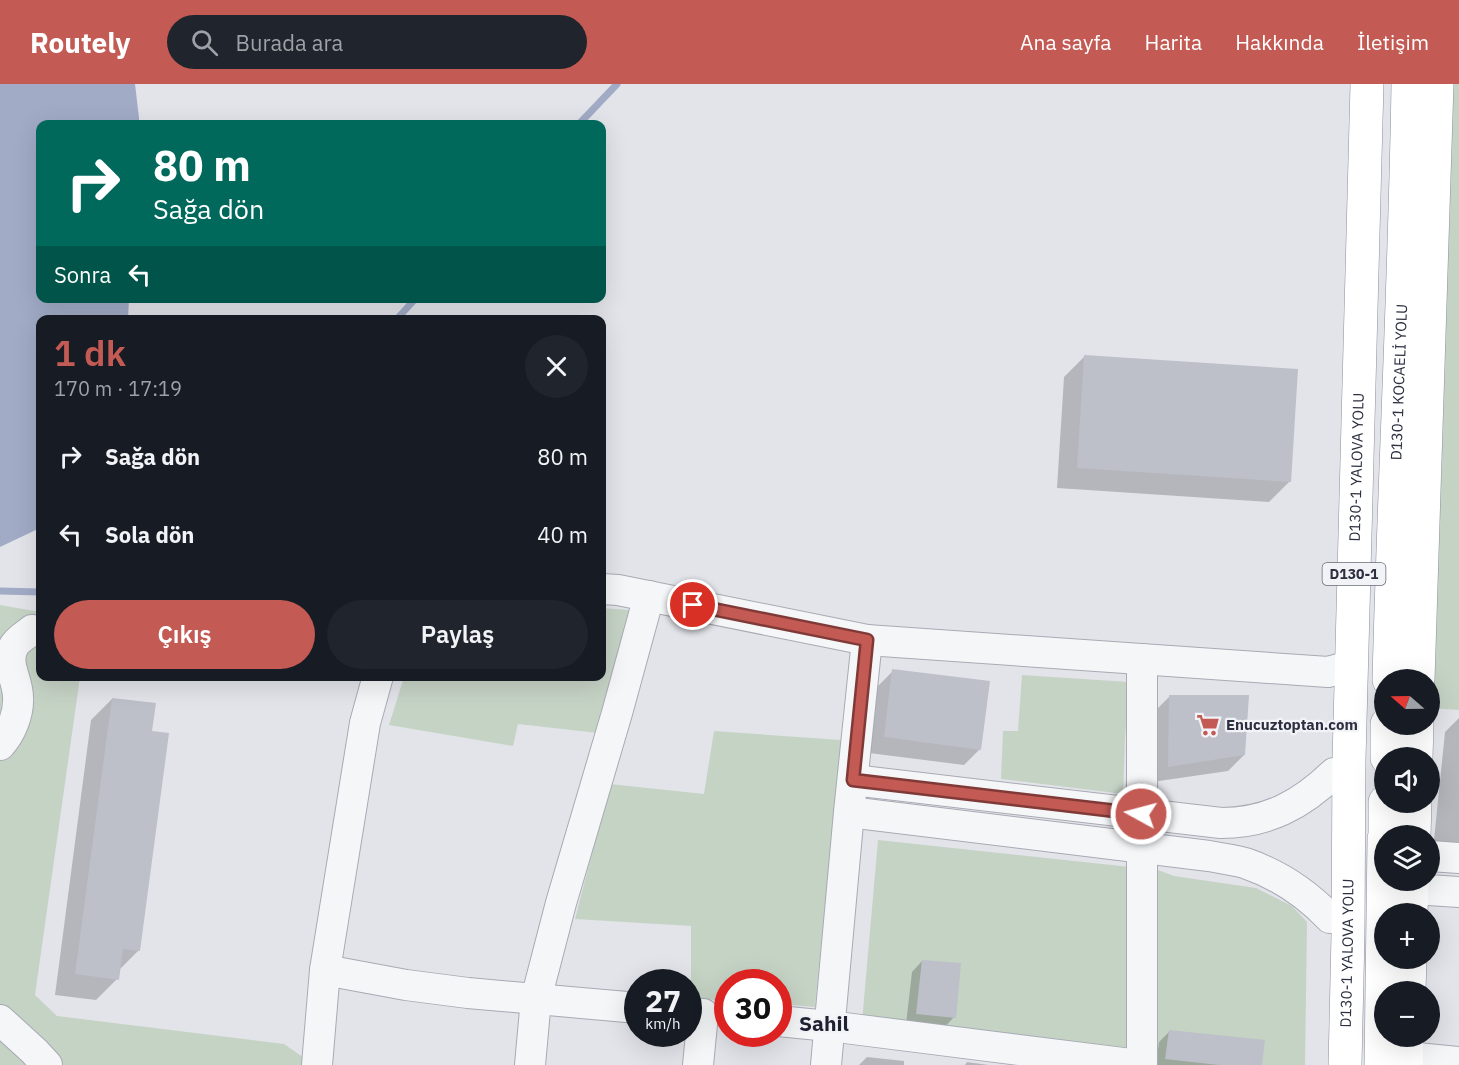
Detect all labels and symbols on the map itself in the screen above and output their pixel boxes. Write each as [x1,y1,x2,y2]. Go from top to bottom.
street label: D130-1 KOCAELİ YOLU [1386,304,1411,461]
street label: D130-1 YALOVA YOLU [1345,392,1368,542]
road number: D130-1 [1322,563,1386,585]
pin [667,579,718,630]
north arrow [1374,669,1440,735]
supermarket icon: Enucuztoptan.com [1195,712,1221,738]
place label: Enucuztoptan.com [1226,715,1358,734]
position arrow [1109,782,1173,846]
street label: D130-1 YALOVA YOLU [1336,878,1357,1028]
speed limit sign: 30 [714,969,792,1047]
district label: Sahil [799,1009,849,1037]

